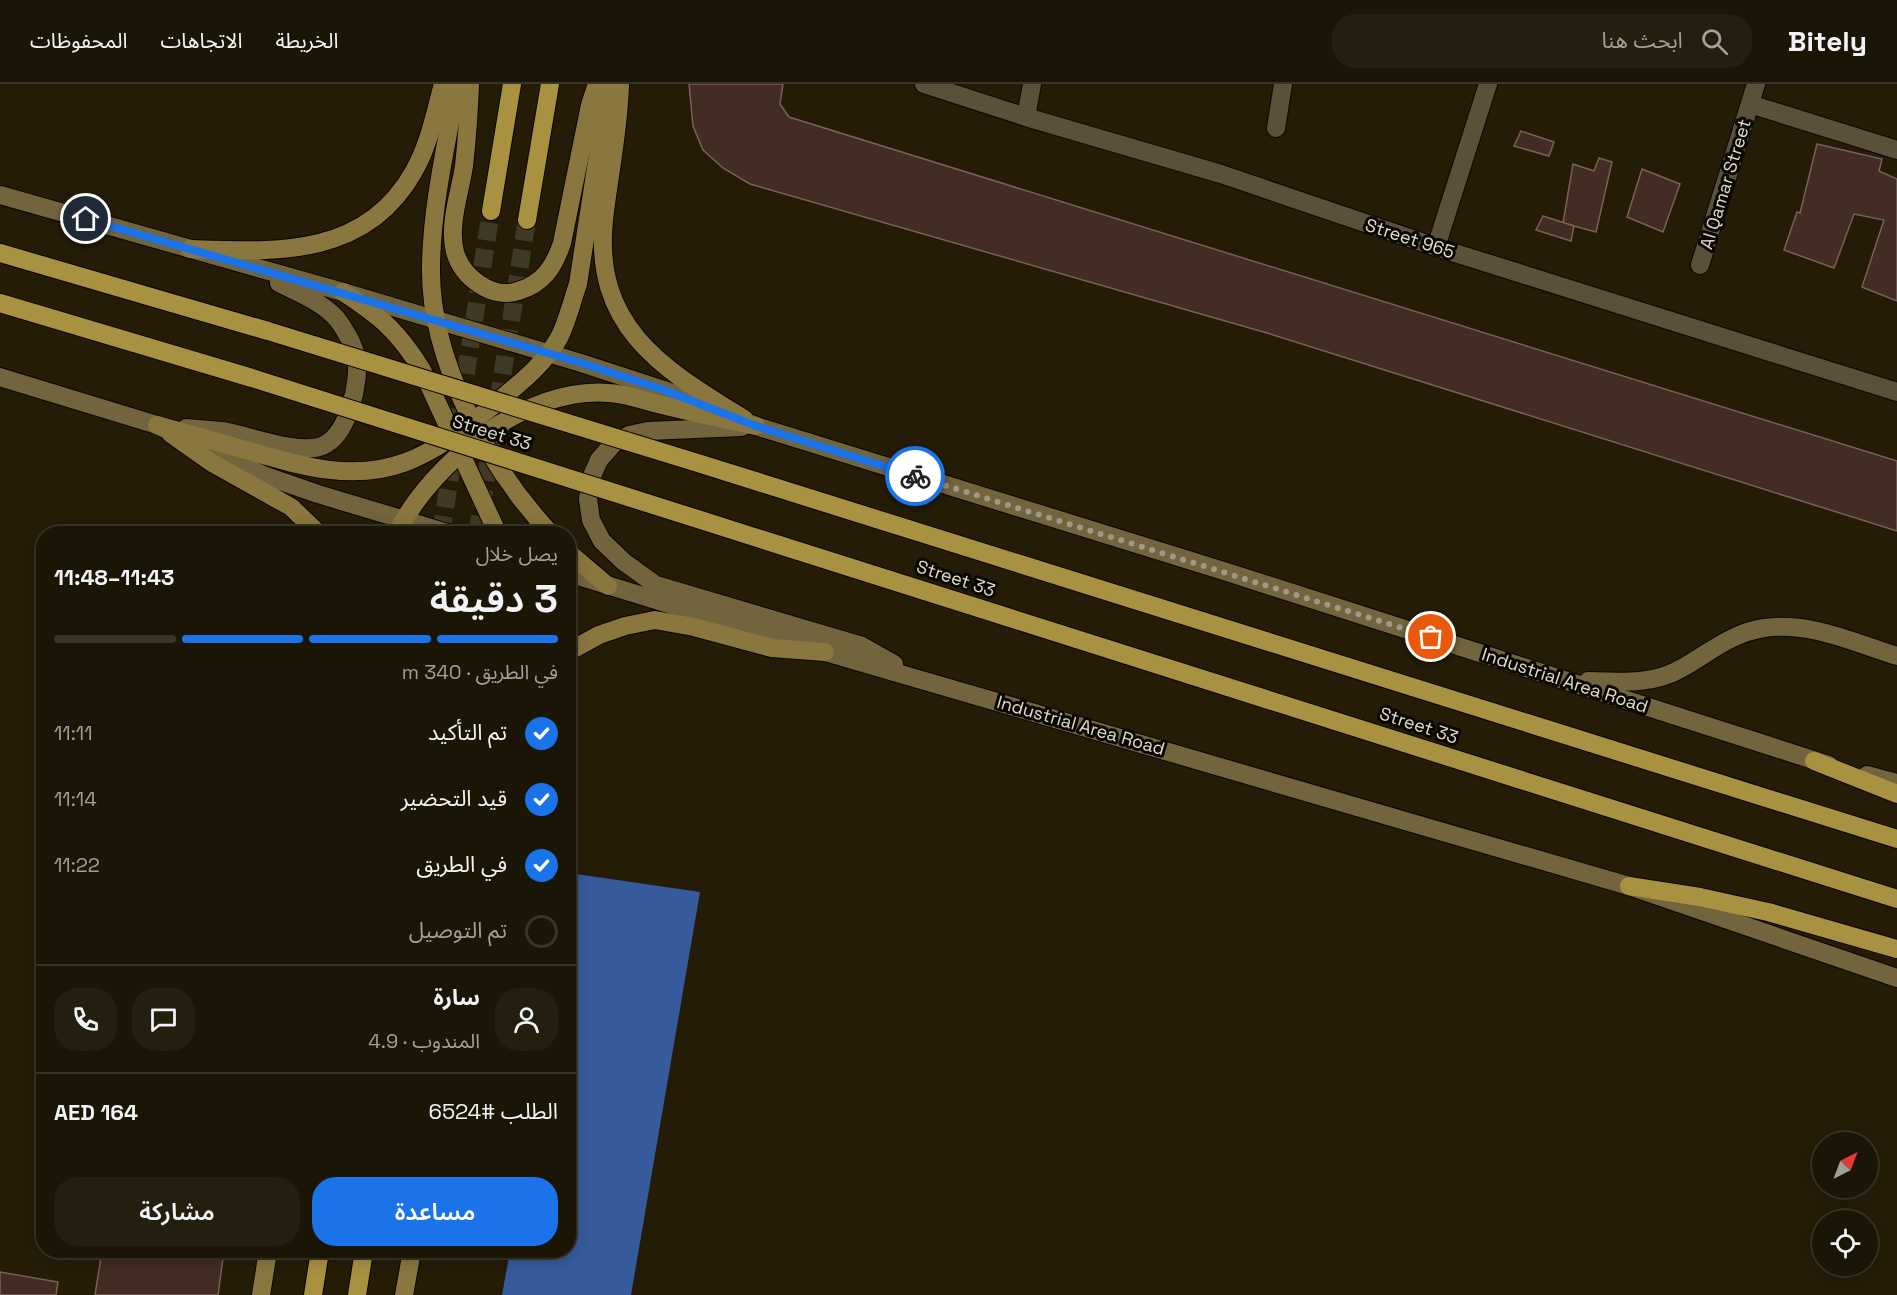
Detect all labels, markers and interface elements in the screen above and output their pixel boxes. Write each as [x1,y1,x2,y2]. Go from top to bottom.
search box [1332,14,1752,68]
text: Bitely [1788,23,1867,59]
icon: search [1698,25,1731,58]
text: ابحث هنا [1601,26,1683,54]
text: المحفوظات [30,27,127,54]
text: الاتجاهات [160,27,242,54]
text: الخريطة [275,27,338,54]
street label: Al Qamar Street [1694,116,1756,252]
pin [60,193,111,244]
icon: home [69,202,102,235]
street label: Street 965 [1362,213,1458,263]
street label: Street 33 [450,409,534,455]
courier [885,446,945,506]
icon: bike [899,460,932,493]
text: يصل خلال [476,541,558,567]
street label: Street 33 [914,554,998,602]
text: 11:43–11:48 [54,563,174,591]
text: 3 دقيقة [430,574,558,623]
pin [1405,611,1456,662]
icon: bag [1414,620,1447,653]
street label: Industrial Area Road [1479,642,1651,718]
text: في الطريق · 340 m [402,659,558,685]
street label: Industrial Area Road [994,690,1168,760]
street label: Street 33 [1377,701,1461,749]
icon: check [525,717,558,750]
text: تم التأكيد [428,718,507,746]
text: 11:11 [54,720,93,746]
icon: check [525,783,558,816]
text: قيد التحضير [401,784,507,812]
text: 11:14 [54,786,97,812]
icon: check [525,849,558,882]
text: في الطريق [416,850,507,878]
text: 11:22 [54,852,100,878]
text: تم التوصيل [409,916,507,944]
text: سارة [434,983,480,1011]
button: phone [54,988,117,1051]
button: chat [132,988,195,1051]
button: person [495,988,558,1051]
text: المندوب · 4.9 [368,1028,480,1054]
text: الطلب #6524 [428,1097,558,1125]
text: AED 164 [54,1098,138,1126]
north arrow [1812,1132,1878,1198]
map controls [1812,1132,1878,1276]
button: مشاركة [54,1177,300,1246]
button: مساعدة [312,1177,558,1246]
button: locate [1812,1210,1878,1276]

